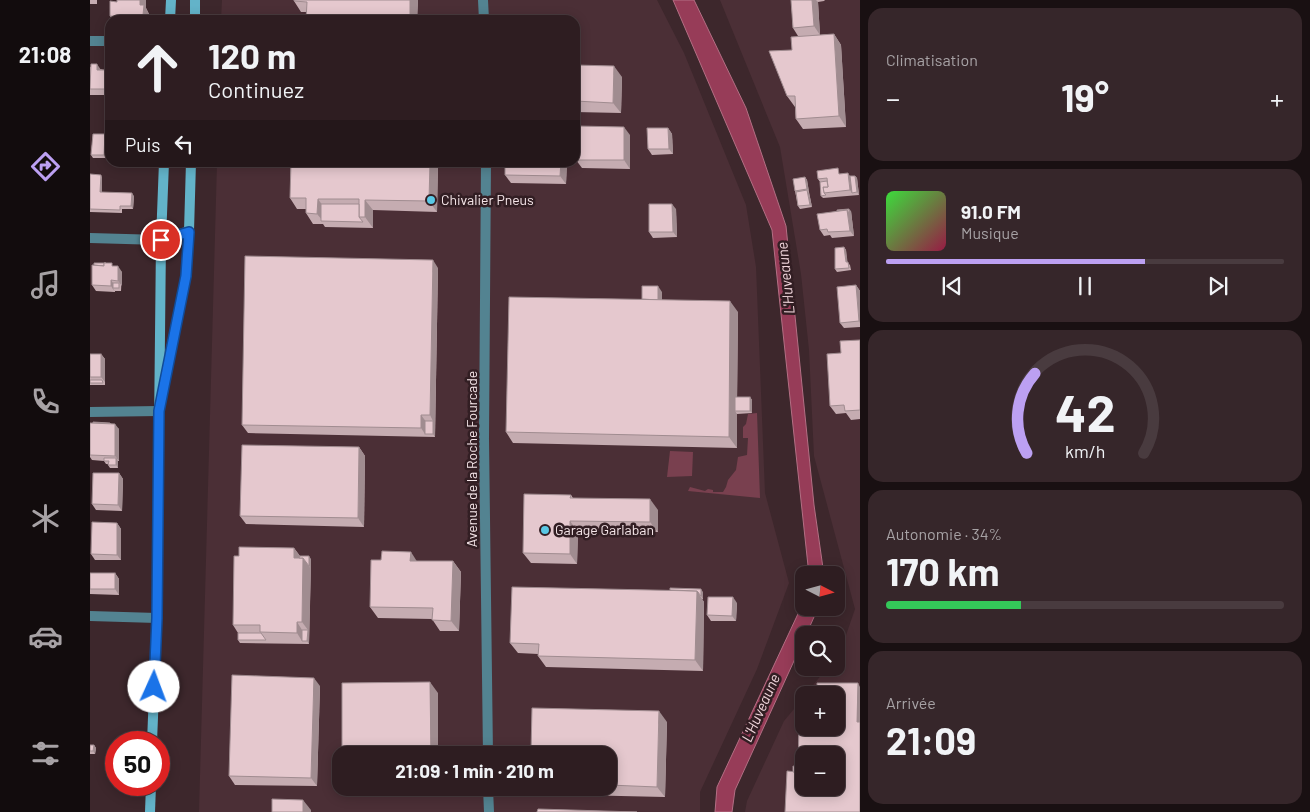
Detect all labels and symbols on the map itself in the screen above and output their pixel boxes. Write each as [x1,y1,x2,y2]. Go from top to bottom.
place label: Chivalier Pneus [441,191,534,208]
marker: Chivalier Pneus [425,194,437,206]
pin [140,219,182,261]
water label: L'Huveaune [772,241,798,315]
street label: Avenue de la Roche Fourcade [463,371,480,547]
place label: Garage Garlaban [555,521,654,538]
marker: Garage Garlaban [539,524,551,536]
north arrow [795,566,845,616]
position arrow [127,660,179,712]
water label: L'Huveaune [737,671,783,744]
speed limit sign: 50 [105,731,170,796]

